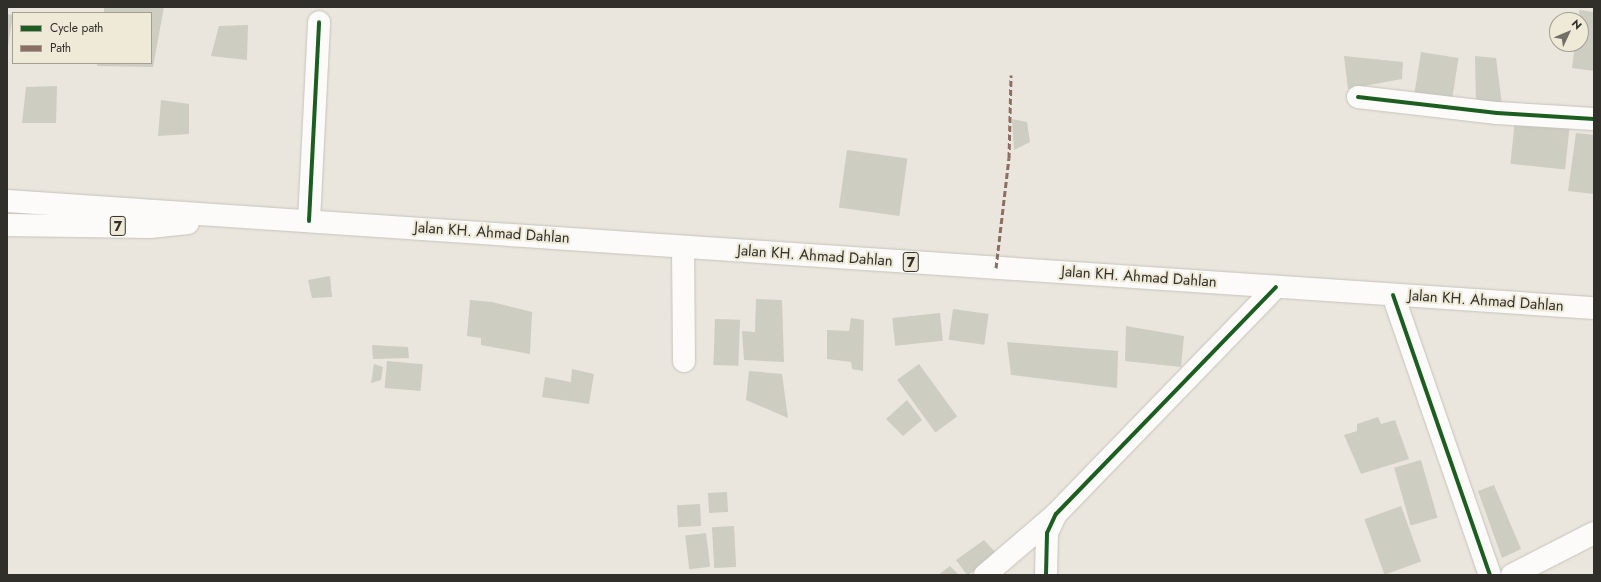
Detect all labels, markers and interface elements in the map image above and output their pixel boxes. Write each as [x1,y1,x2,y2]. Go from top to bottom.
legend [12,12,152,64]
north arrow [1549,12,1589,52]
text: N [1568,16,1586,33]
text: Cycle path [50,19,103,37]
text: Path [50,39,71,57]
road number: 7 [109,214,127,238]
street label: Jalan KH. Ahmad Dahlan [414,219,570,247]
street label: Jalan KH. Ahmad Dahlan [737,242,893,270]
road number: 7 [902,250,920,274]
street label: Jalan KH. Ahmad Dahlan [1061,263,1217,291]
street label: Jalan KH. Ahmad Dahlan [1408,287,1564,315]

